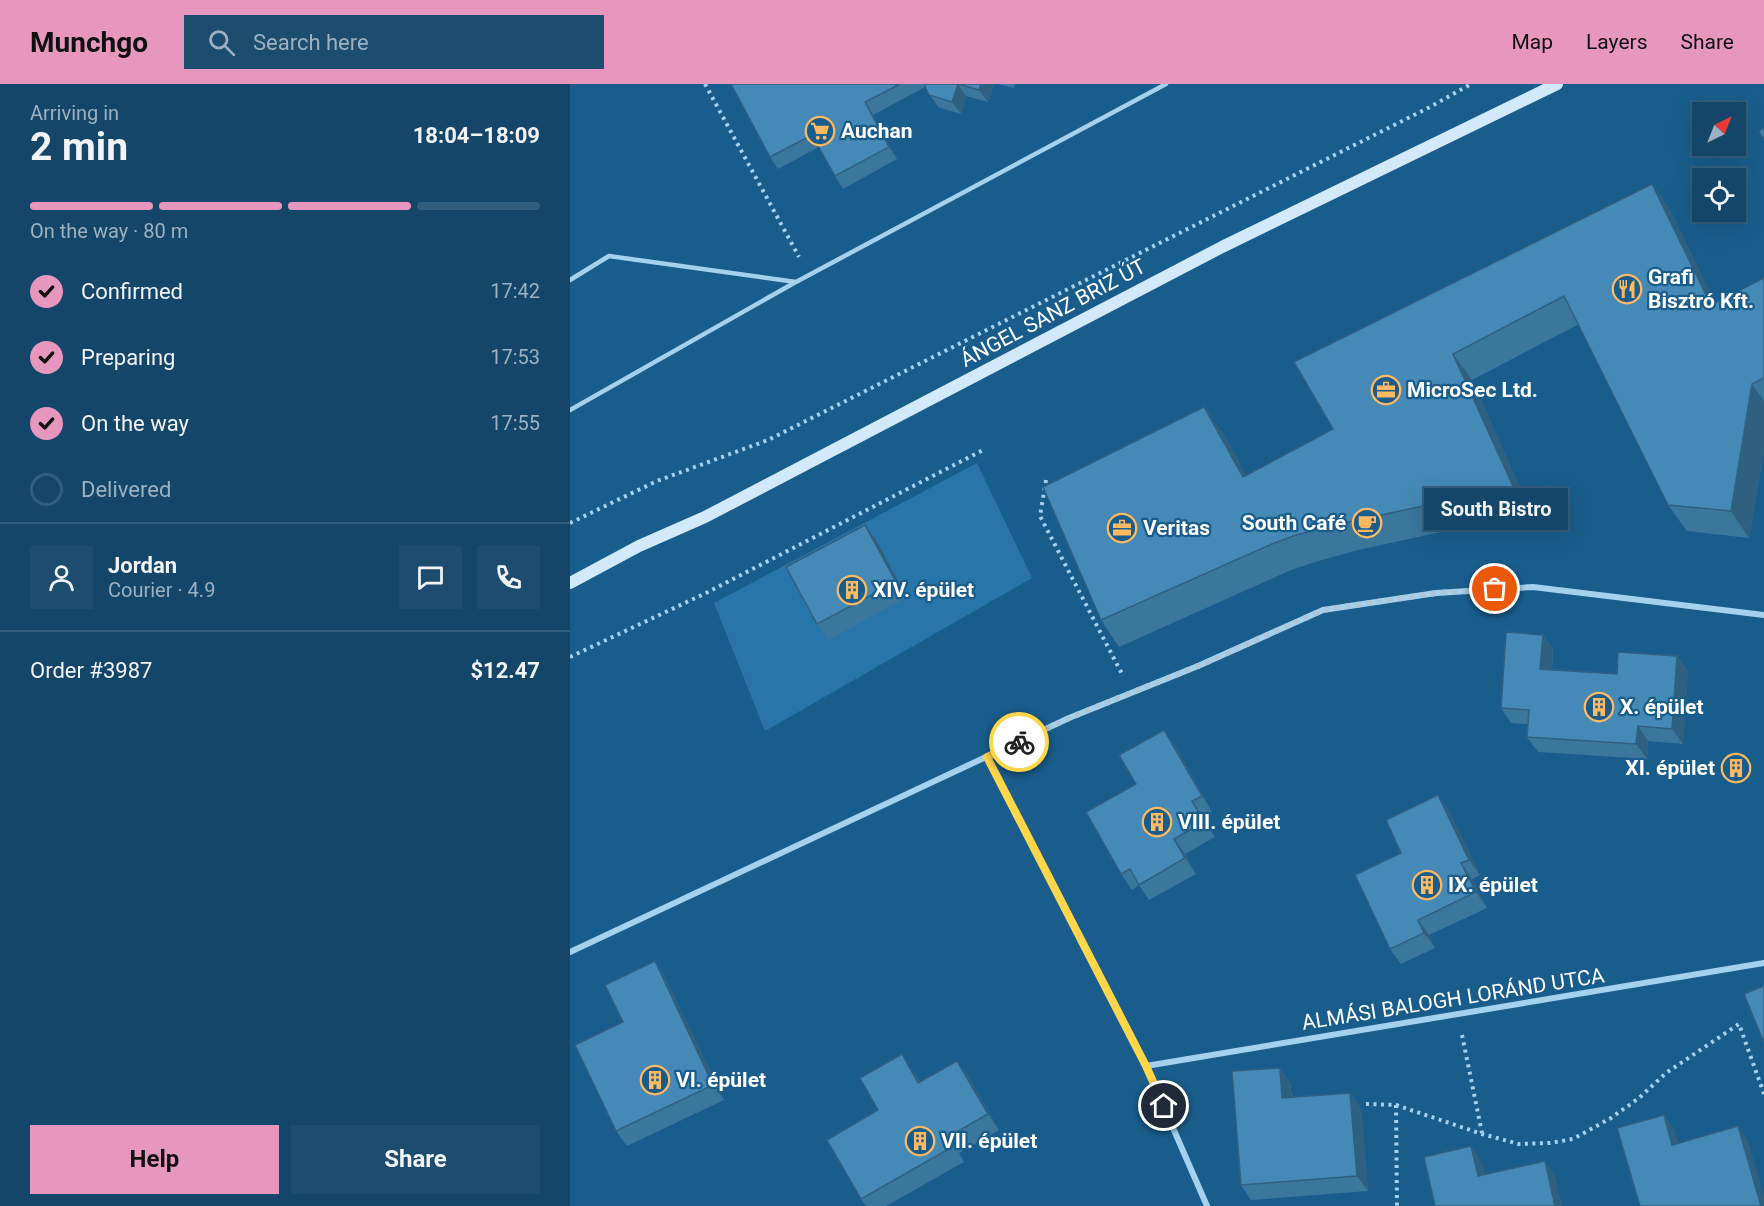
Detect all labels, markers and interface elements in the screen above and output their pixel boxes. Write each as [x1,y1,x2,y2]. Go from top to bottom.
search box [184,15,604,69]
text: Munchgo [30,26,148,59]
icon: search [205,26,238,59]
text: Search here [253,30,369,55]
text: Map [1511,30,1553,54]
text: Layers [1586,30,1647,54]
text: Share [1680,30,1734,54]
text: Arriving in [30,101,119,125]
north arrow [1692,102,1746,156]
map controls [1692,102,1746,222]
supermarket icon: Auchan [804,115,836,147]
place label: Auchan [841,119,912,143]
text: 18:04–18:09 [413,123,540,148]
text: 2 min [30,124,128,170]
button: locate [1692,168,1746,222]
text: On the way · 80 m [30,219,188,243]
street label: ÁNGEL SANZ BRIZ ÚT [956,254,1150,372]
place label: Grafi Bisztró Kft. [1648,265,1754,313]
restaurant icon: Grafi Bisztró Kft. [1611,273,1643,305]
icon: check [30,275,63,308]
text: Confirmed [81,279,183,304]
text: 17:42 [490,279,540,303]
icon: check [30,341,63,374]
text: Preparing [81,345,175,370]
text: 17:53 [490,345,540,369]
office icon: MicroSec Ltd. [1370,374,1402,406]
place label: MicroSec Ltd. [1407,378,1538,402]
icon: check [30,407,63,440]
text: On the way [81,411,189,436]
text: 17:55 [490,411,540,435]
text: Delivered [81,477,171,502]
callout: South Bistro [1423,487,1567,529]
text: South Bistro [1440,497,1552,521]
cafe icon: South Café [1351,507,1383,539]
place label: South Café [1242,511,1346,535]
office icon: Veritas [1106,512,1138,544]
place label: Veritas [1143,516,1210,540]
button: person [30,546,93,609]
button: chat [399,546,462,609]
button: phone [477,546,540,609]
text: Jordan [108,553,177,578]
pin [1469,563,1520,614]
icon: bag [1478,572,1511,605]
building icon: XIV. épület [836,574,868,606]
text: Courier · 4.9 [108,578,215,602]
place label: XIV. épület [873,578,974,602]
text: Order #3987 [30,658,152,683]
text: $12.47 [471,658,540,683]
building icon: X. épület [1583,691,1615,723]
place label: X. épület [1620,695,1704,719]
courier [989,712,1049,772]
icon: bike [1003,726,1036,759]
building icon: XI. épület [1720,752,1752,784]
place label: XI. épület [1625,756,1715,780]
building icon: VIII. épület [1141,806,1173,838]
place label: VIII. épület [1178,810,1280,834]
building icon: IX. épület [1411,869,1443,901]
place label: IX. épület [1448,873,1538,897]
street label: ALMÁSI BALOGH LORÁND UTCA [1300,963,1606,1035]
building icon: VI. épület [639,1064,671,1096]
place label: VI. épület [676,1068,766,1092]
pin [1138,1080,1189,1131]
icon: home [1147,1089,1180,1122]
button: Help [30,1125,279,1194]
button: Share [291,1125,540,1194]
building icon: VII. épület [904,1125,936,1157]
place label: VII. épület [941,1129,1037,1153]

